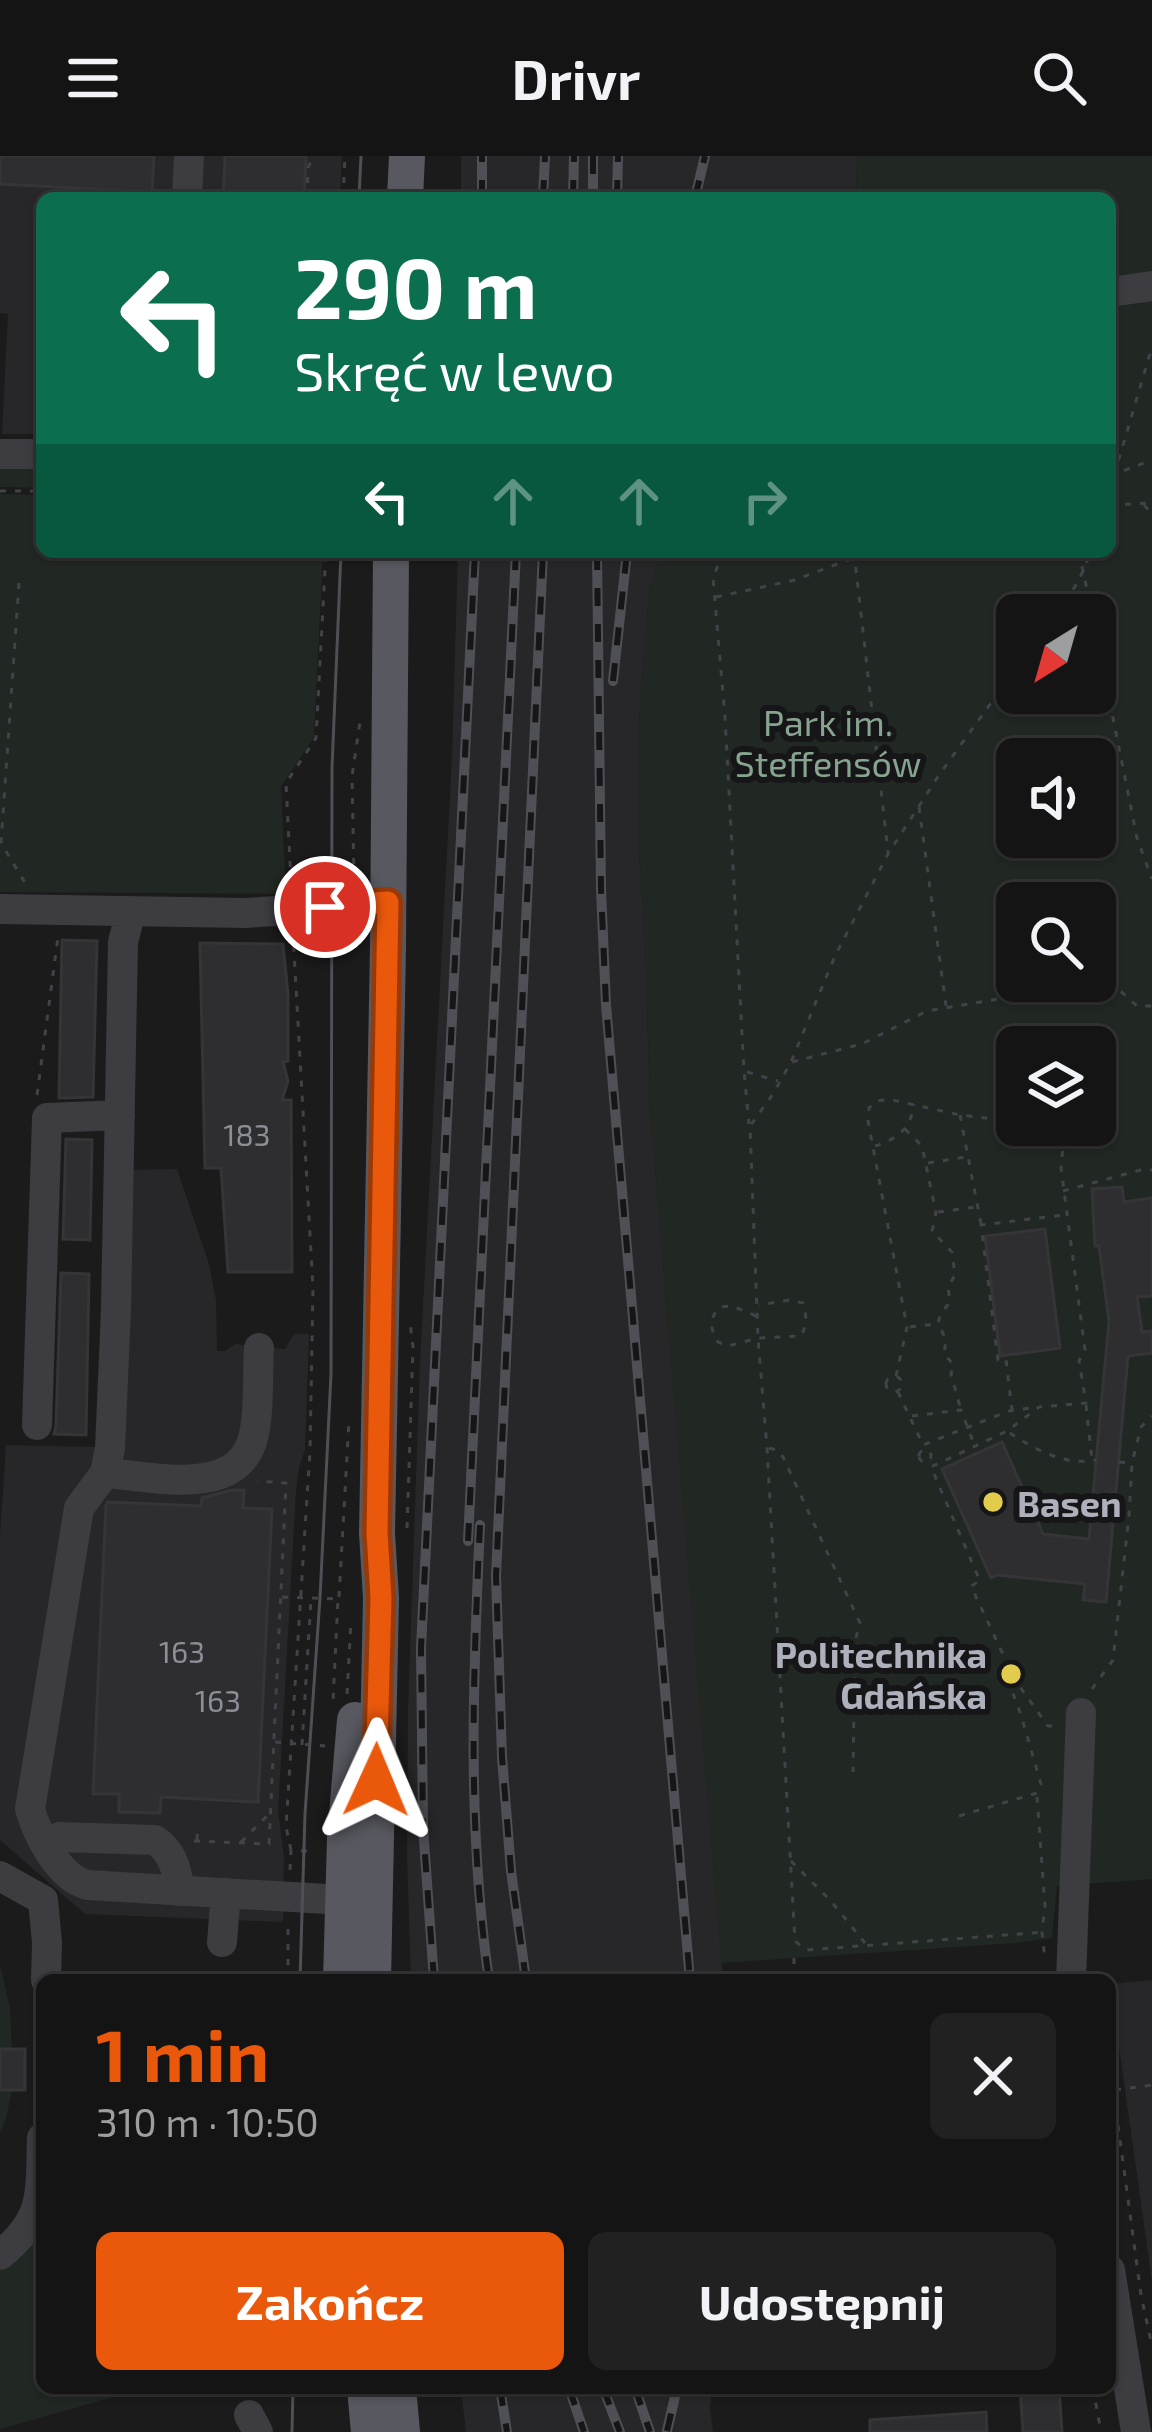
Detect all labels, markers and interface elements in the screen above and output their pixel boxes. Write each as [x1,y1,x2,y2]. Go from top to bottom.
icon: menu [60,45,126,111]
icon: search [1026,45,1092,111]
text: Drivr [512,46,640,111]
text: 290 m [294,235,538,336]
icon: left [96,240,252,396]
text: Skręć w lewo [294,337,615,402]
icon: left [354,468,420,534]
icon: ahead [480,468,546,534]
icon: ahead [606,468,672,534]
icon: right [732,468,798,534]
north arrow [996,594,1116,714]
map controls [996,594,1116,1146]
park label: Park im. Steffensów [735,700,921,784]
button: sound [996,738,1116,858]
pin [274,856,376,958]
icon: arrive [292,874,358,940]
button: search [996,882,1116,1002]
button: layers [996,1026,1116,1146]
house number: 183 [224,1116,270,1152]
place label: Basen [1017,1481,1122,1524]
marker: Basen [980,1489,1006,1515]
place label: Politechnika Gdańska [775,1632,987,1716]
house number: 163 [159,1633,205,1669]
marker: Politechnika Gdańska [998,1661,1024,1687]
house number: 163 [195,1682,241,1718]
position arrow [313,1717,439,1843]
text: 1 min [96,2010,269,2096]
button: close [930,2013,1056,2139]
text: 310 m · 10:50 [96,2098,319,2145]
button: Zakończ [96,2232,564,2370]
button: Udostępnij [588,2232,1056,2370]

